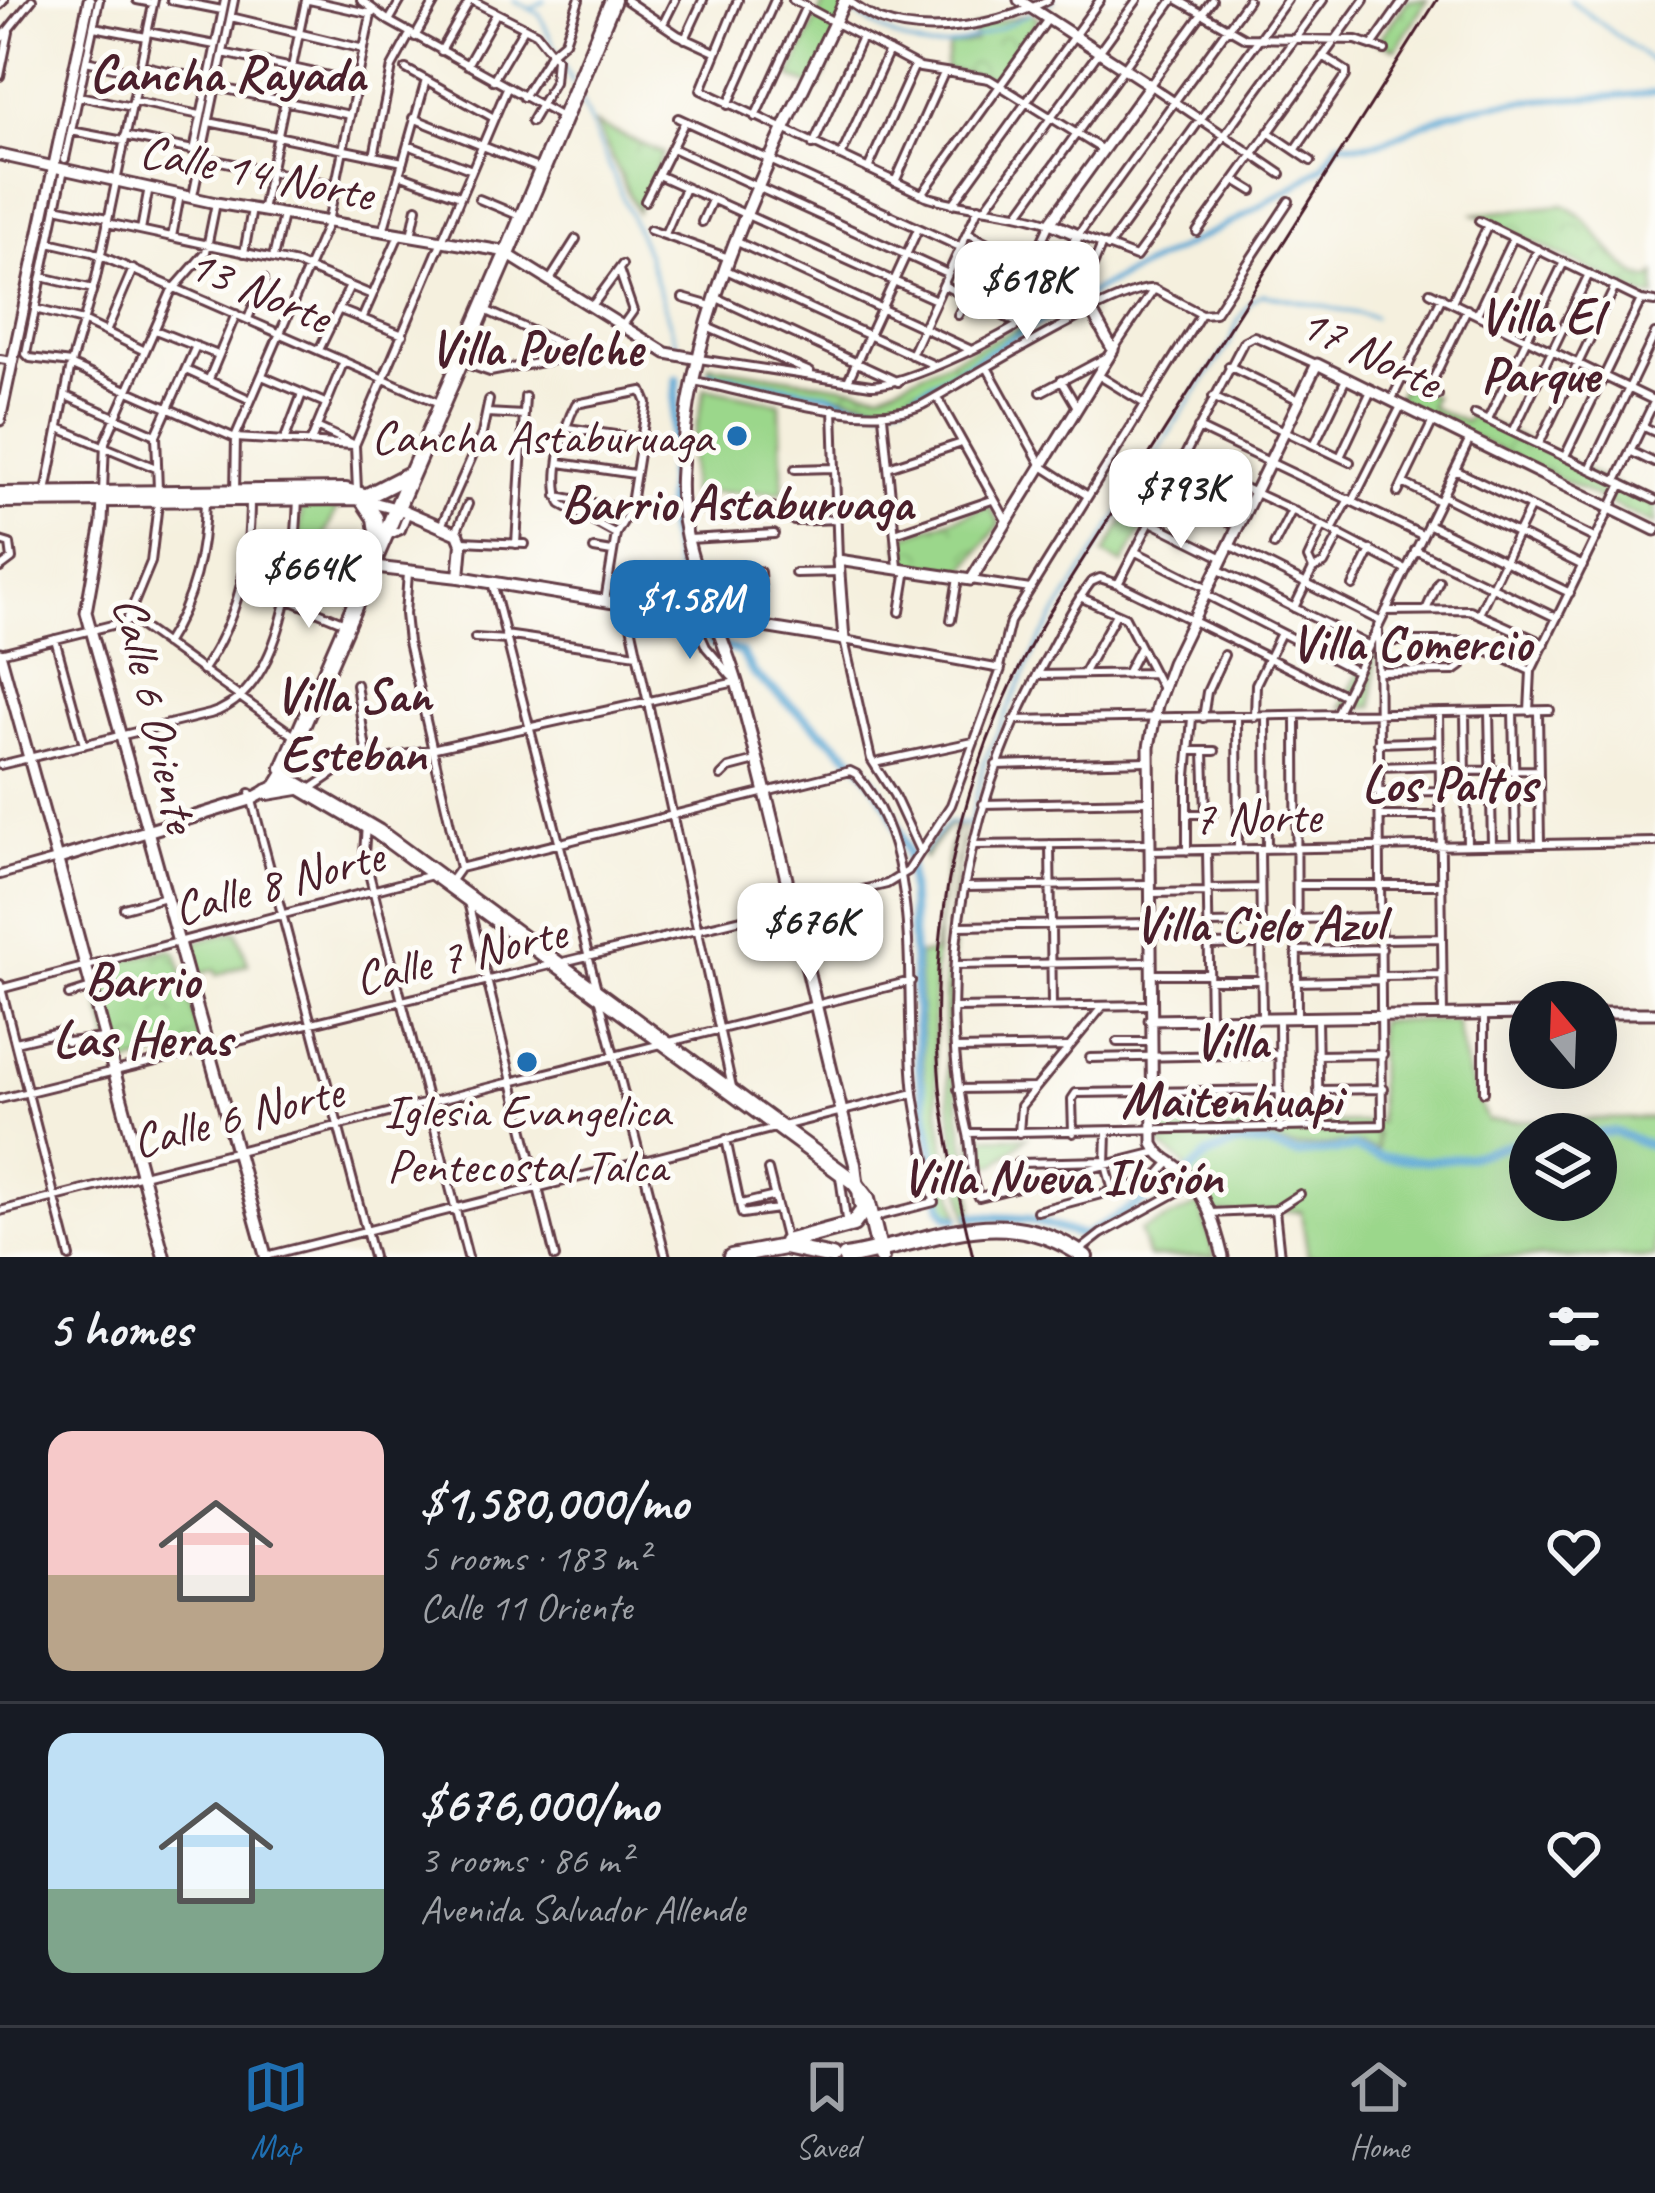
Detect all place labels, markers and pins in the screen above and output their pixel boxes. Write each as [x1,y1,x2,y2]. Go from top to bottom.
pin: $618K [943,241,1111,343]
place label: Cancha Astaburuaga [371,407,716,467]
marker: Cancha Astaburuaga [724,423,750,449]
pin: $793K [1097,449,1265,551]
pin: $664K [225,529,393,631]
pin: $1.58M [592,560,788,662]
pin: $676K [726,883,894,985]
marker: Iglesia Evangelica Pentecostal Talca [514,1049,540,1075]
place label: Iglesia Evangelica Pentecostal Talca [384,1081,673,1196]

